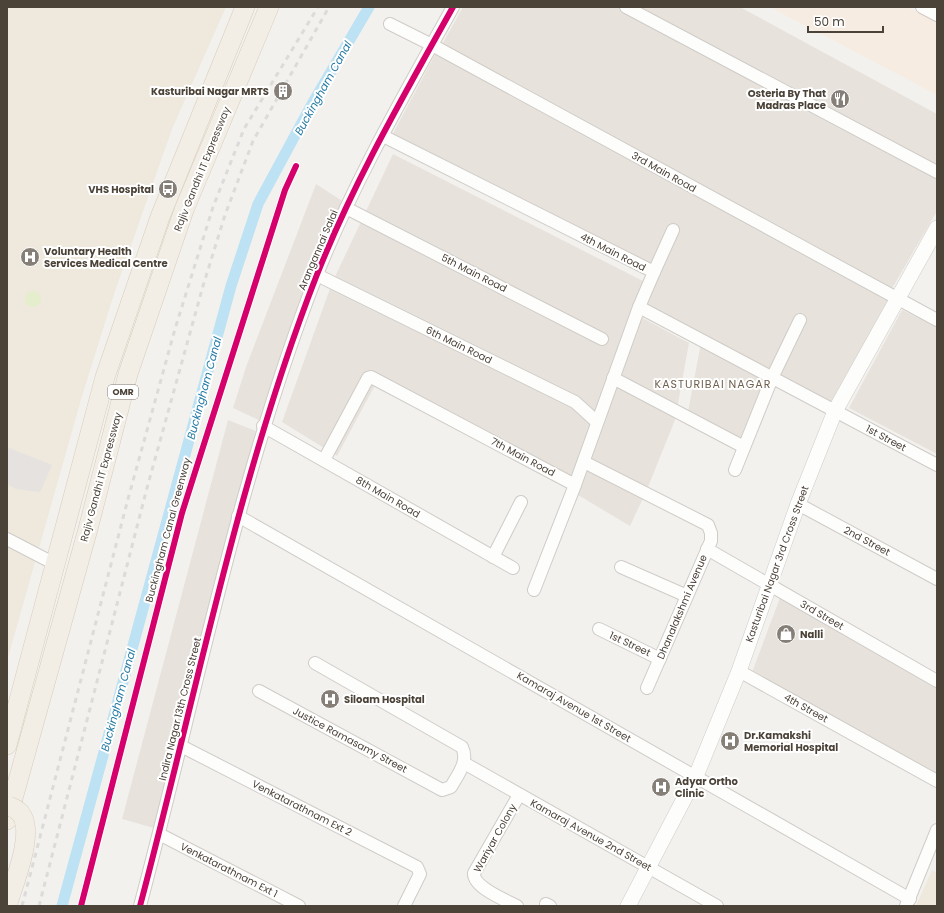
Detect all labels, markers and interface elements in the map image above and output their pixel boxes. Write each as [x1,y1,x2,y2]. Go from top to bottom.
scale bar [808,8,883,34]
text: 50 m [814,13,845,30]
water label: Buckingham Canal [290,38,356,138]
building icon: Kasturibai Nagar MRTS [272,80,294,102]
place label: Kasturibai Nagar MRTS [151,84,269,99]
place label: Osteria By That Madras Place [748,86,826,113]
restaurant icon: Osteria By That Madras Place [829,88,851,110]
street label: Rajiv Gandhi IT Expressway [170,104,234,234]
street label: 3rd Main Road [629,148,699,196]
bus stop icon: VHS Hospital [157,178,179,200]
place label: VHS Hospital [88,182,154,197]
street label: Arangannai Salai [294,207,342,293]
street label: 4th Main Road [578,229,648,275]
place label: Voluntary Health Services Medical Centre [44,244,168,271]
hospital icon: Voluntary Health Services Medical Centre [19,246,41,268]
street label: 5th Main Road [439,250,509,296]
street label: 6th Main Road [423,322,495,368]
water label: Buckingham Canal [183,335,225,441]
district label: KASTURIBAI NAGAR [655,376,771,392]
road number: OMR [108,385,138,399]
street label: Rajiv Gandhi IT Expressway [76,410,126,543]
street label: 1st Street [863,421,909,455]
street label: 7th Main Road [488,434,558,480]
street label: Buckingham Canal Greenway [141,456,195,604]
street label: 8th Main Road [353,473,423,521]
street label: Kasturibai Nagar 3rd Cross Street [742,483,813,644]
street label: 2nd Street [841,522,893,560]
street label: Dhanalakshmi Avenue [653,552,711,662]
street label: 3rd Street [797,596,847,634]
shop icon: Nalli [775,623,797,645]
place label: Nalli [800,627,823,642]
street label: 1st Street [607,628,653,660]
street label: Indira Nagar 13th Cross Street [155,636,205,782]
water label: Buckingham Canal [97,647,139,753]
street label: Kamaraj Avenue 1st Street [514,668,634,746]
hospital icon: Siloam Hospital [319,688,341,710]
street label: 4th Street [781,690,831,726]
place label: Siloam Hospital [344,692,425,707]
street label: Justice Ramasamy Street [290,703,410,777]
place label: Dr.Kamakshi Memorial Hospital [744,728,838,755]
hospital icon: Dr.Kamakshi Memorial Hospital [719,730,741,752]
place label: Adyar Ortho Clinic [675,774,739,801]
street label: Venkatarathnam Ext 2 [249,776,355,840]
hospital icon: Adyar Ortho Clinic [650,776,672,798]
street label: Kamaraj Avenue 2nd Street [528,795,655,875]
street label: Wariyar Colony [470,801,520,875]
street label: Venkatarathnam Ext 1 [178,839,280,901]

